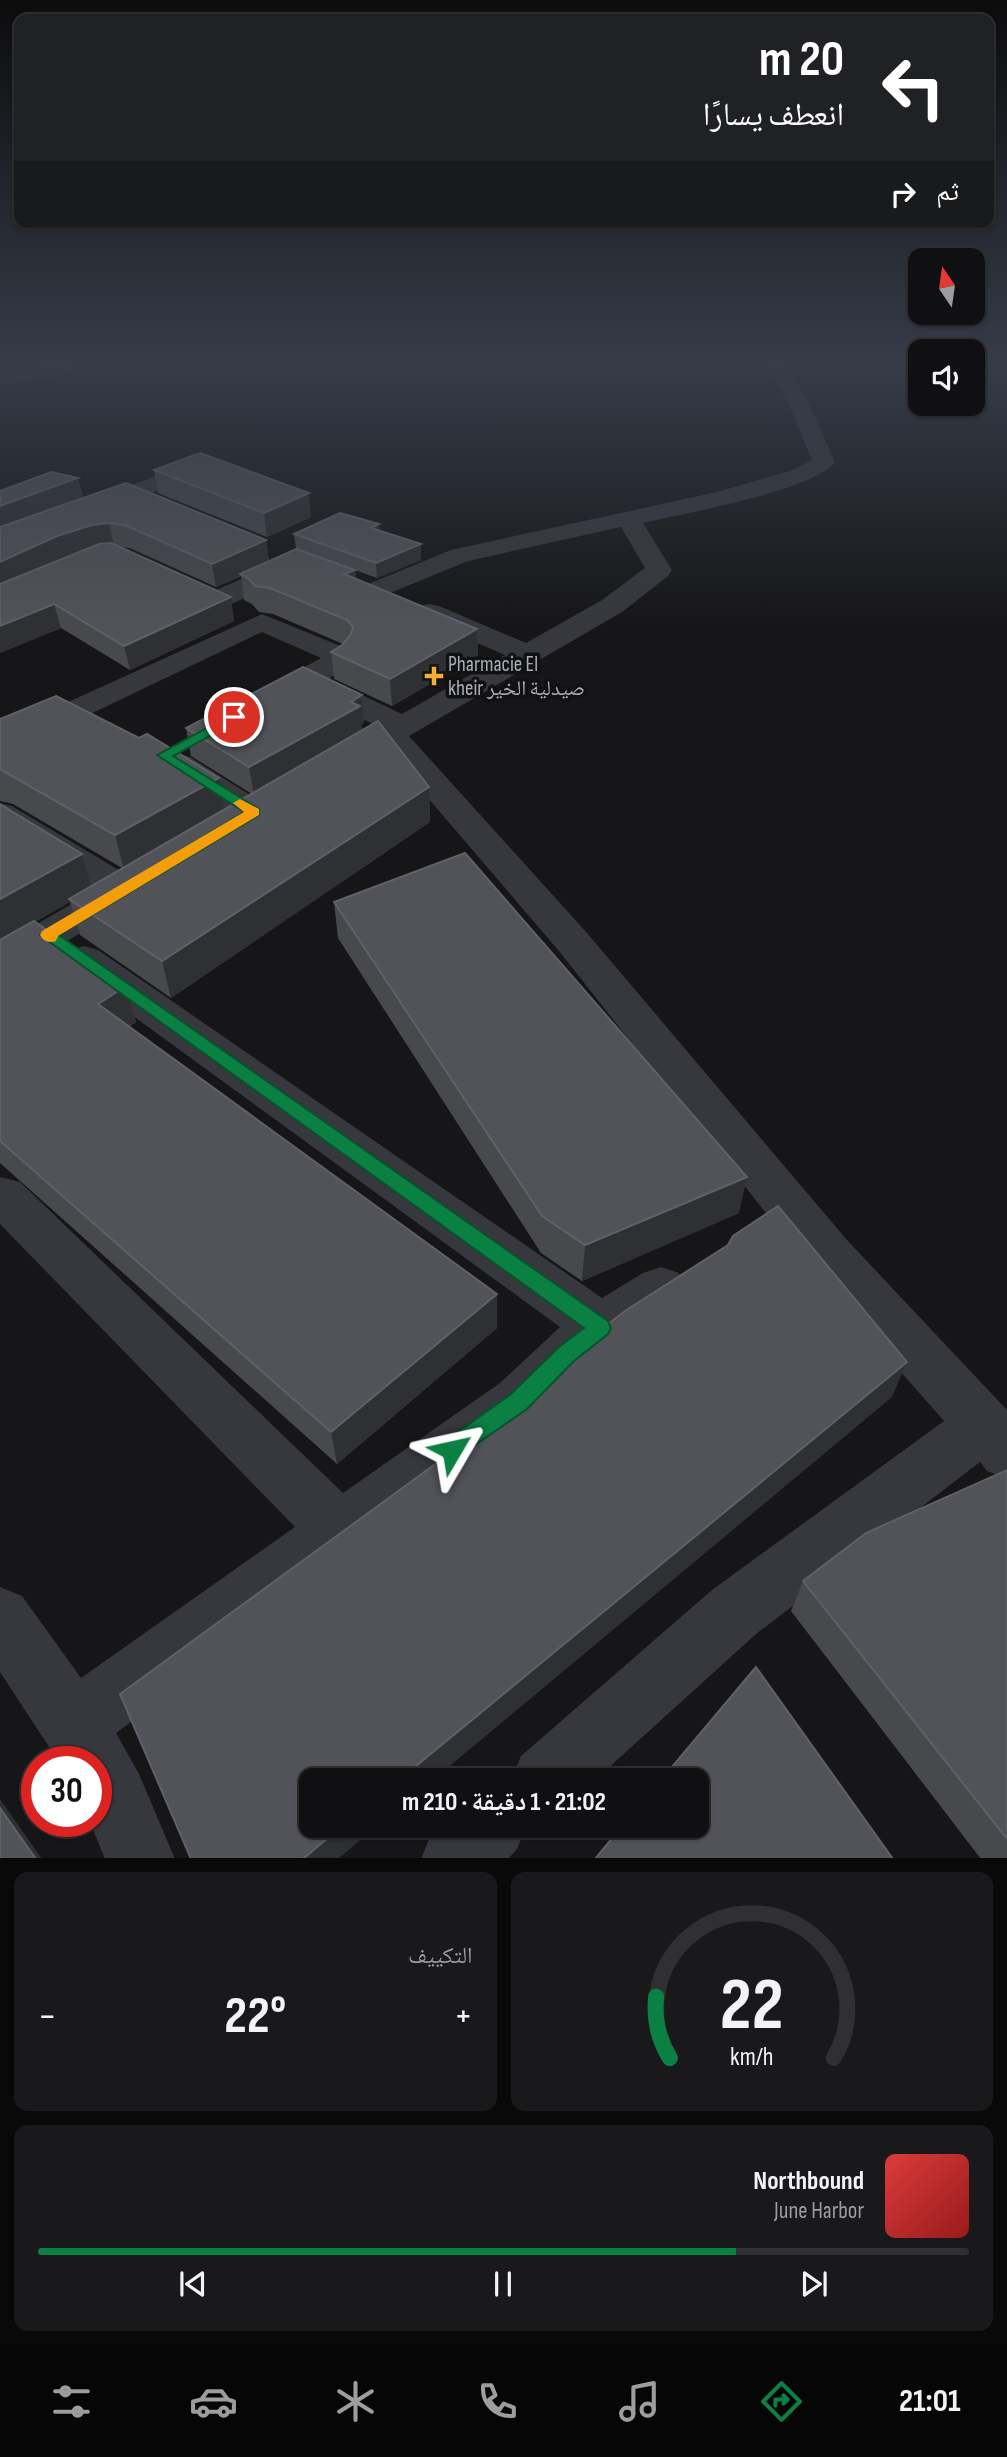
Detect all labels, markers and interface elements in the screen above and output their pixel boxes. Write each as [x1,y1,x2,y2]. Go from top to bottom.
text: 20 m [759,31,844,90]
icon: left [868,42,959,133]
text: انعطف يسارًا [703,96,844,135]
icon: right [884,175,922,213]
text: ثم [936,177,959,208]
north arrow [908,248,985,326]
map controls [908,248,985,416]
button: sound [908,339,985,416]
place label: Pharmacie El kheir صيدلية الخير [448,652,585,701]
marker: Pharmacie El kheir صيدلية الخير [426,668,442,684]
pin [204,687,264,747]
icon: arrive [215,698,253,736]
position arrow [415,1413,489,1487]
speed limit sign: 30 [21,1746,112,1837]
text: 21:02 · 1 دقيقة · 210 m [402,1787,606,1818]
text: التكييف [408,1942,473,1970]
text: 22 [720,1962,784,2050]
text: 22° [224,1985,286,2048]
text: − [38,1994,57,2039]
text: + [454,1994,472,2039]
text: km/h [730,2041,773,2072]
text: Northbound [753,2166,864,2197]
text: June Harbor [774,2197,864,2225]
icon: previous [174,2265,212,2303]
icon: pause [484,2265,522,2303]
icon: next [795,2265,833,2303]
icon: filters [47,2377,96,2426]
icon: car [189,2377,238,2426]
icon: climate [331,2377,380,2426]
icon: phone [473,2377,522,2426]
icon: music [615,2377,664,2426]
icon: directions [757,2377,806,2426]
text: 21:01 [899,2382,960,2421]

